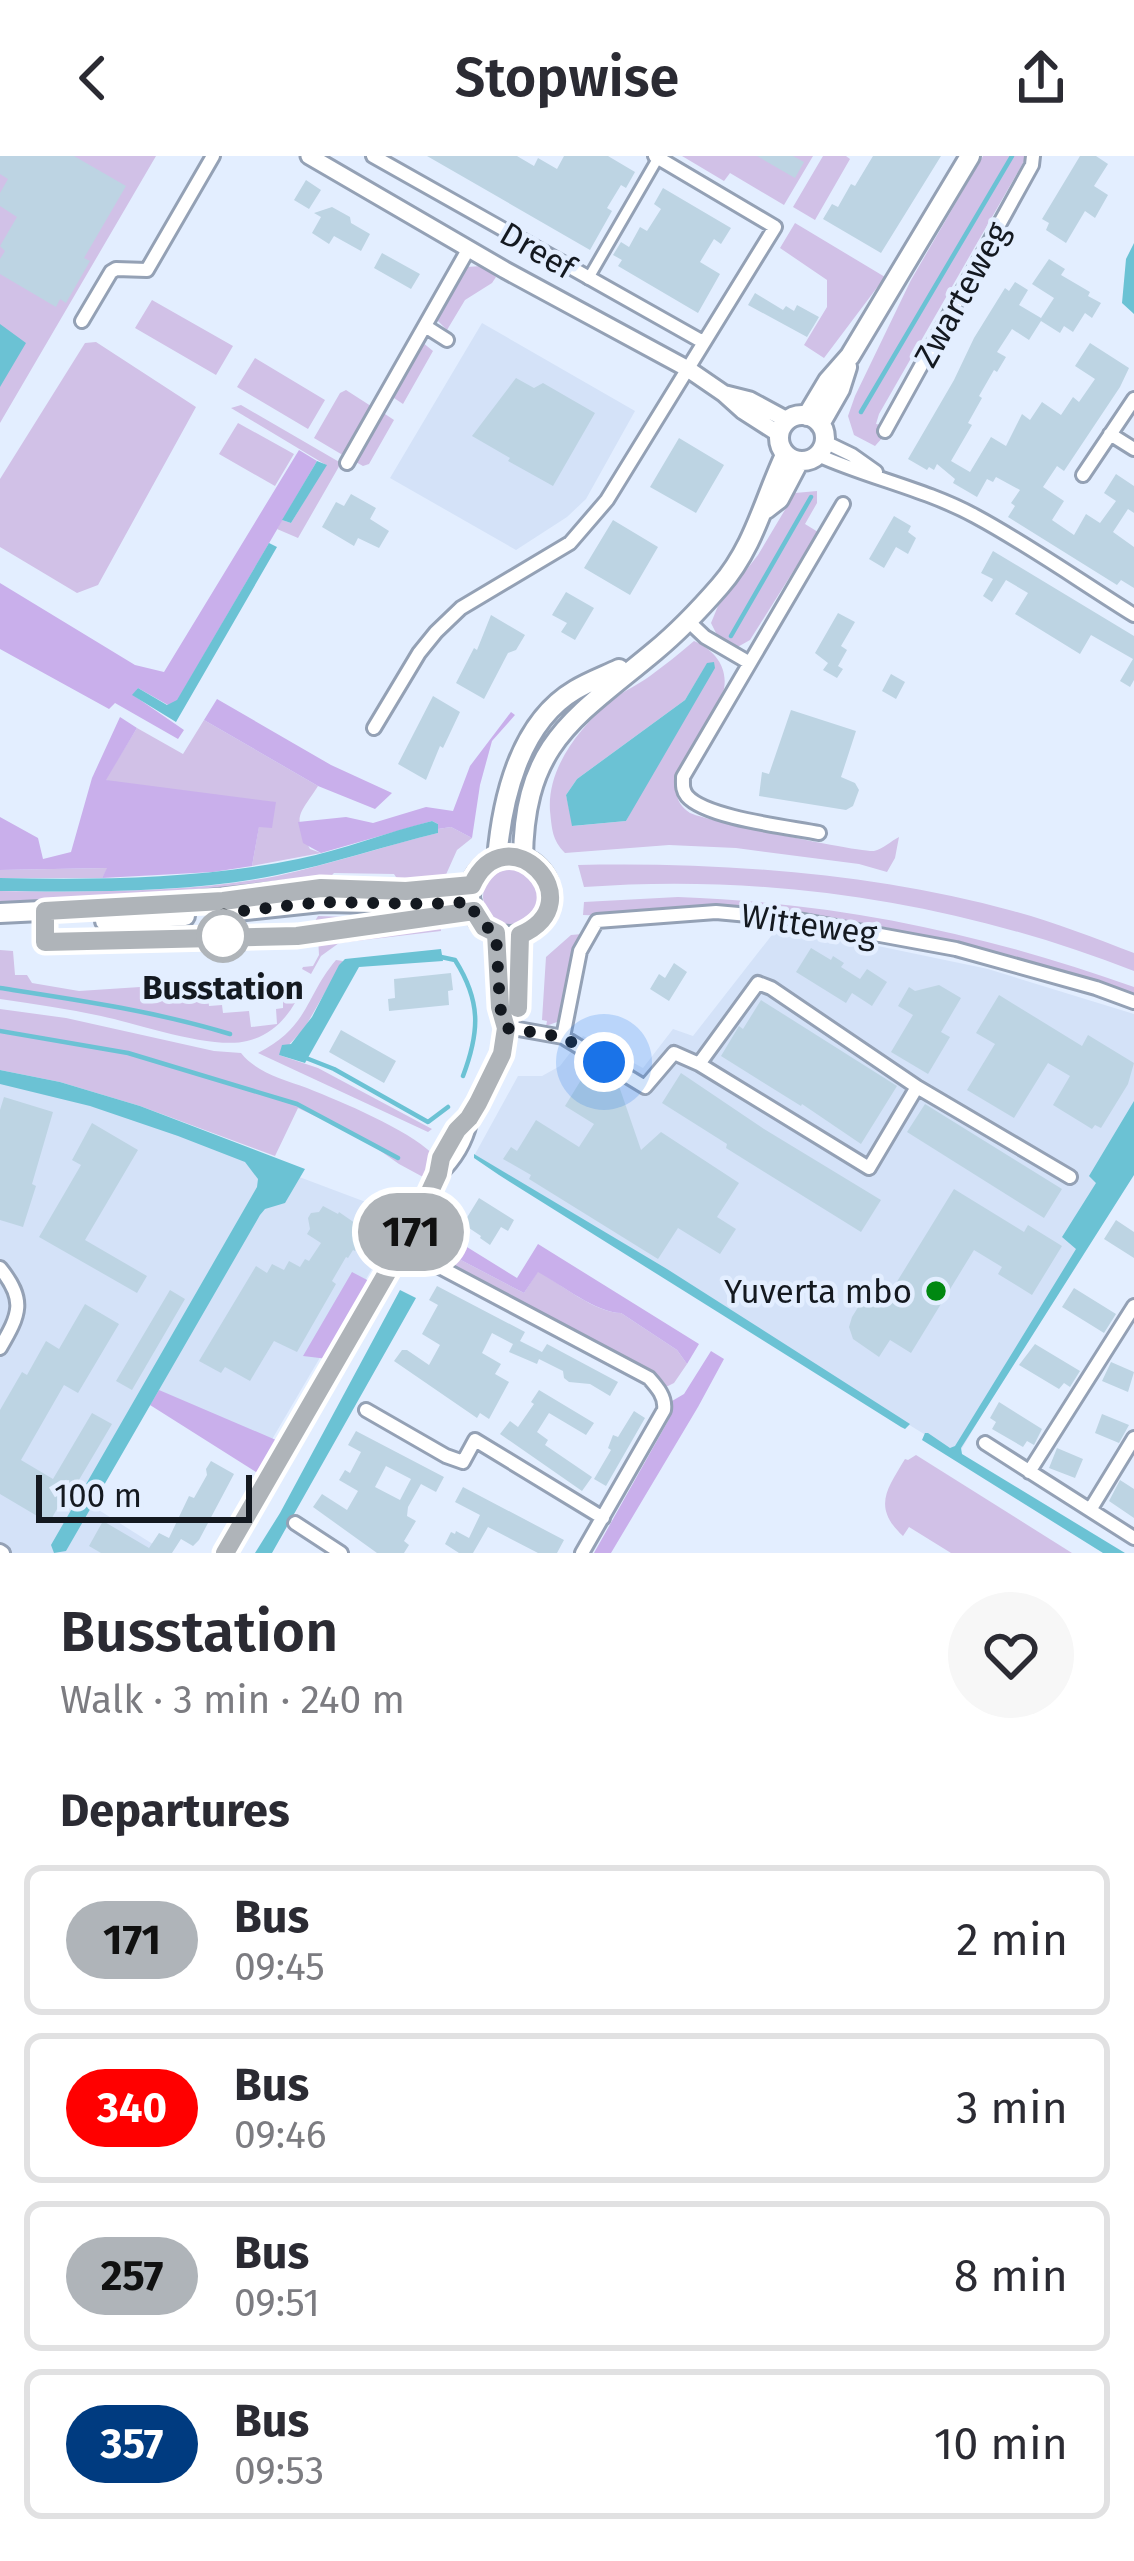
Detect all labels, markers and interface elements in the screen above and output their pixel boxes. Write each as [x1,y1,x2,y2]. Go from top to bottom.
icon: back [60,45,126,111]
icon: share [1008,45,1074,111]
text: Stopwise [455,46,679,110]
street label: Dreef [493,214,585,290]
street label: Zwarteweg [906,214,1018,374]
street label: Witteweg [738,896,880,954]
marker: Busstation [198,911,248,961]
place label: Busstation [142,968,304,1008]
your location [574,1032,634,1092]
line badge: 171 [342,1193,480,1271]
text: 171 [382,1207,440,1257]
place label: Yuverta mbo [724,1272,912,1312]
marker: Yuverta mbo [923,1278,949,1304]
scale bar [36,1469,252,1522]
text: 100 m [54,1476,142,1516]
button: heart [948,1592,1074,1718]
text: Busstation [60,1598,338,1666]
text: Walk · 3 min · 240 m [60,1677,405,1723]
text: Departures [60,1784,290,1838]
text: Bus [234,1890,309,1944]
text: 2 min [956,1913,1068,1967]
text: 171 [103,1915,161,1965]
text: 09:45 [234,1944,325,1990]
text: Bus [234,2058,309,2112]
text: 3 min [956,2081,1068,2135]
text: 340 [97,2083,167,2133]
text: 09:46 [234,2112,327,2158]
text: Bus [234,2226,309,2280]
text: 8 min [954,2249,1068,2303]
text: 257 [101,2251,163,2301]
text: 09:51 [234,2280,320,2326]
text: Bus [234,2394,309,2448]
text: 10 min [934,2417,1068,2471]
text: 357 [101,2419,163,2469]
text: 09:53 [234,2448,324,2494]

